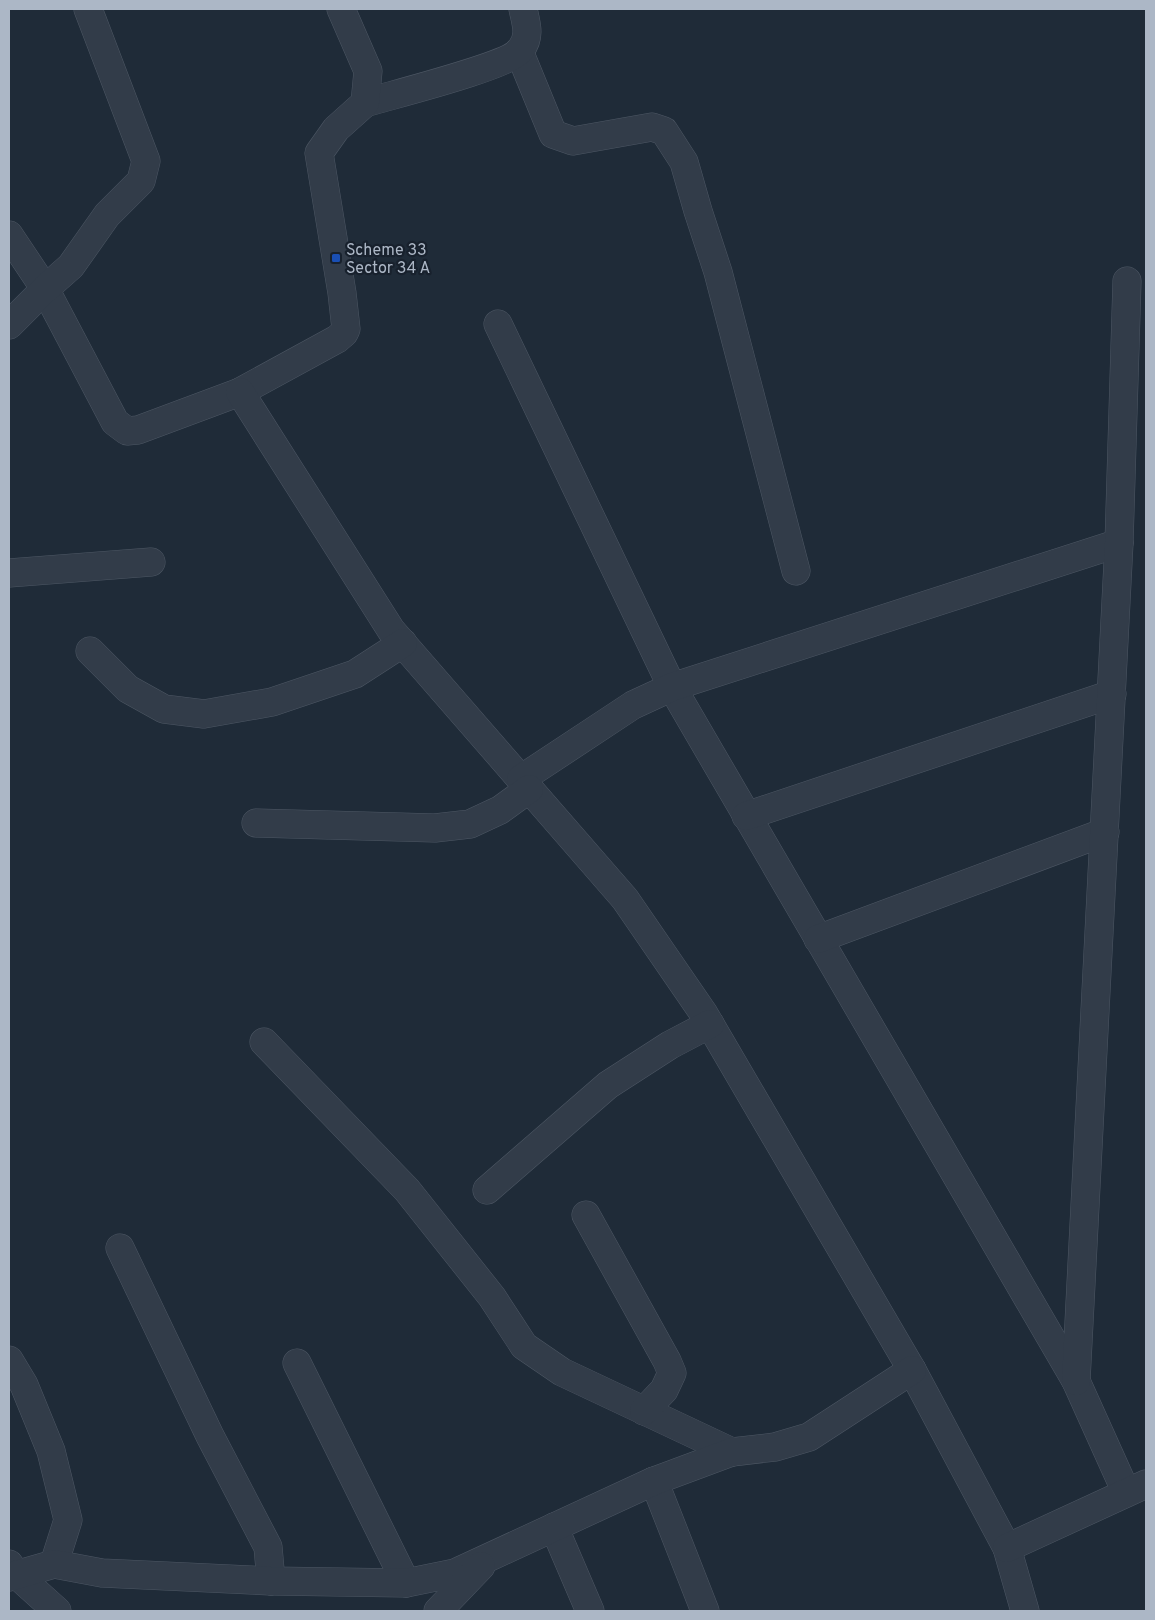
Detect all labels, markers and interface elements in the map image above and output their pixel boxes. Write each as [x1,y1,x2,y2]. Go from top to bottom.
place label: Scheme 33 Sector 34 A [346,241,430,279]
marker: Scheme 33 Sector 34 A [330,252,342,264]

